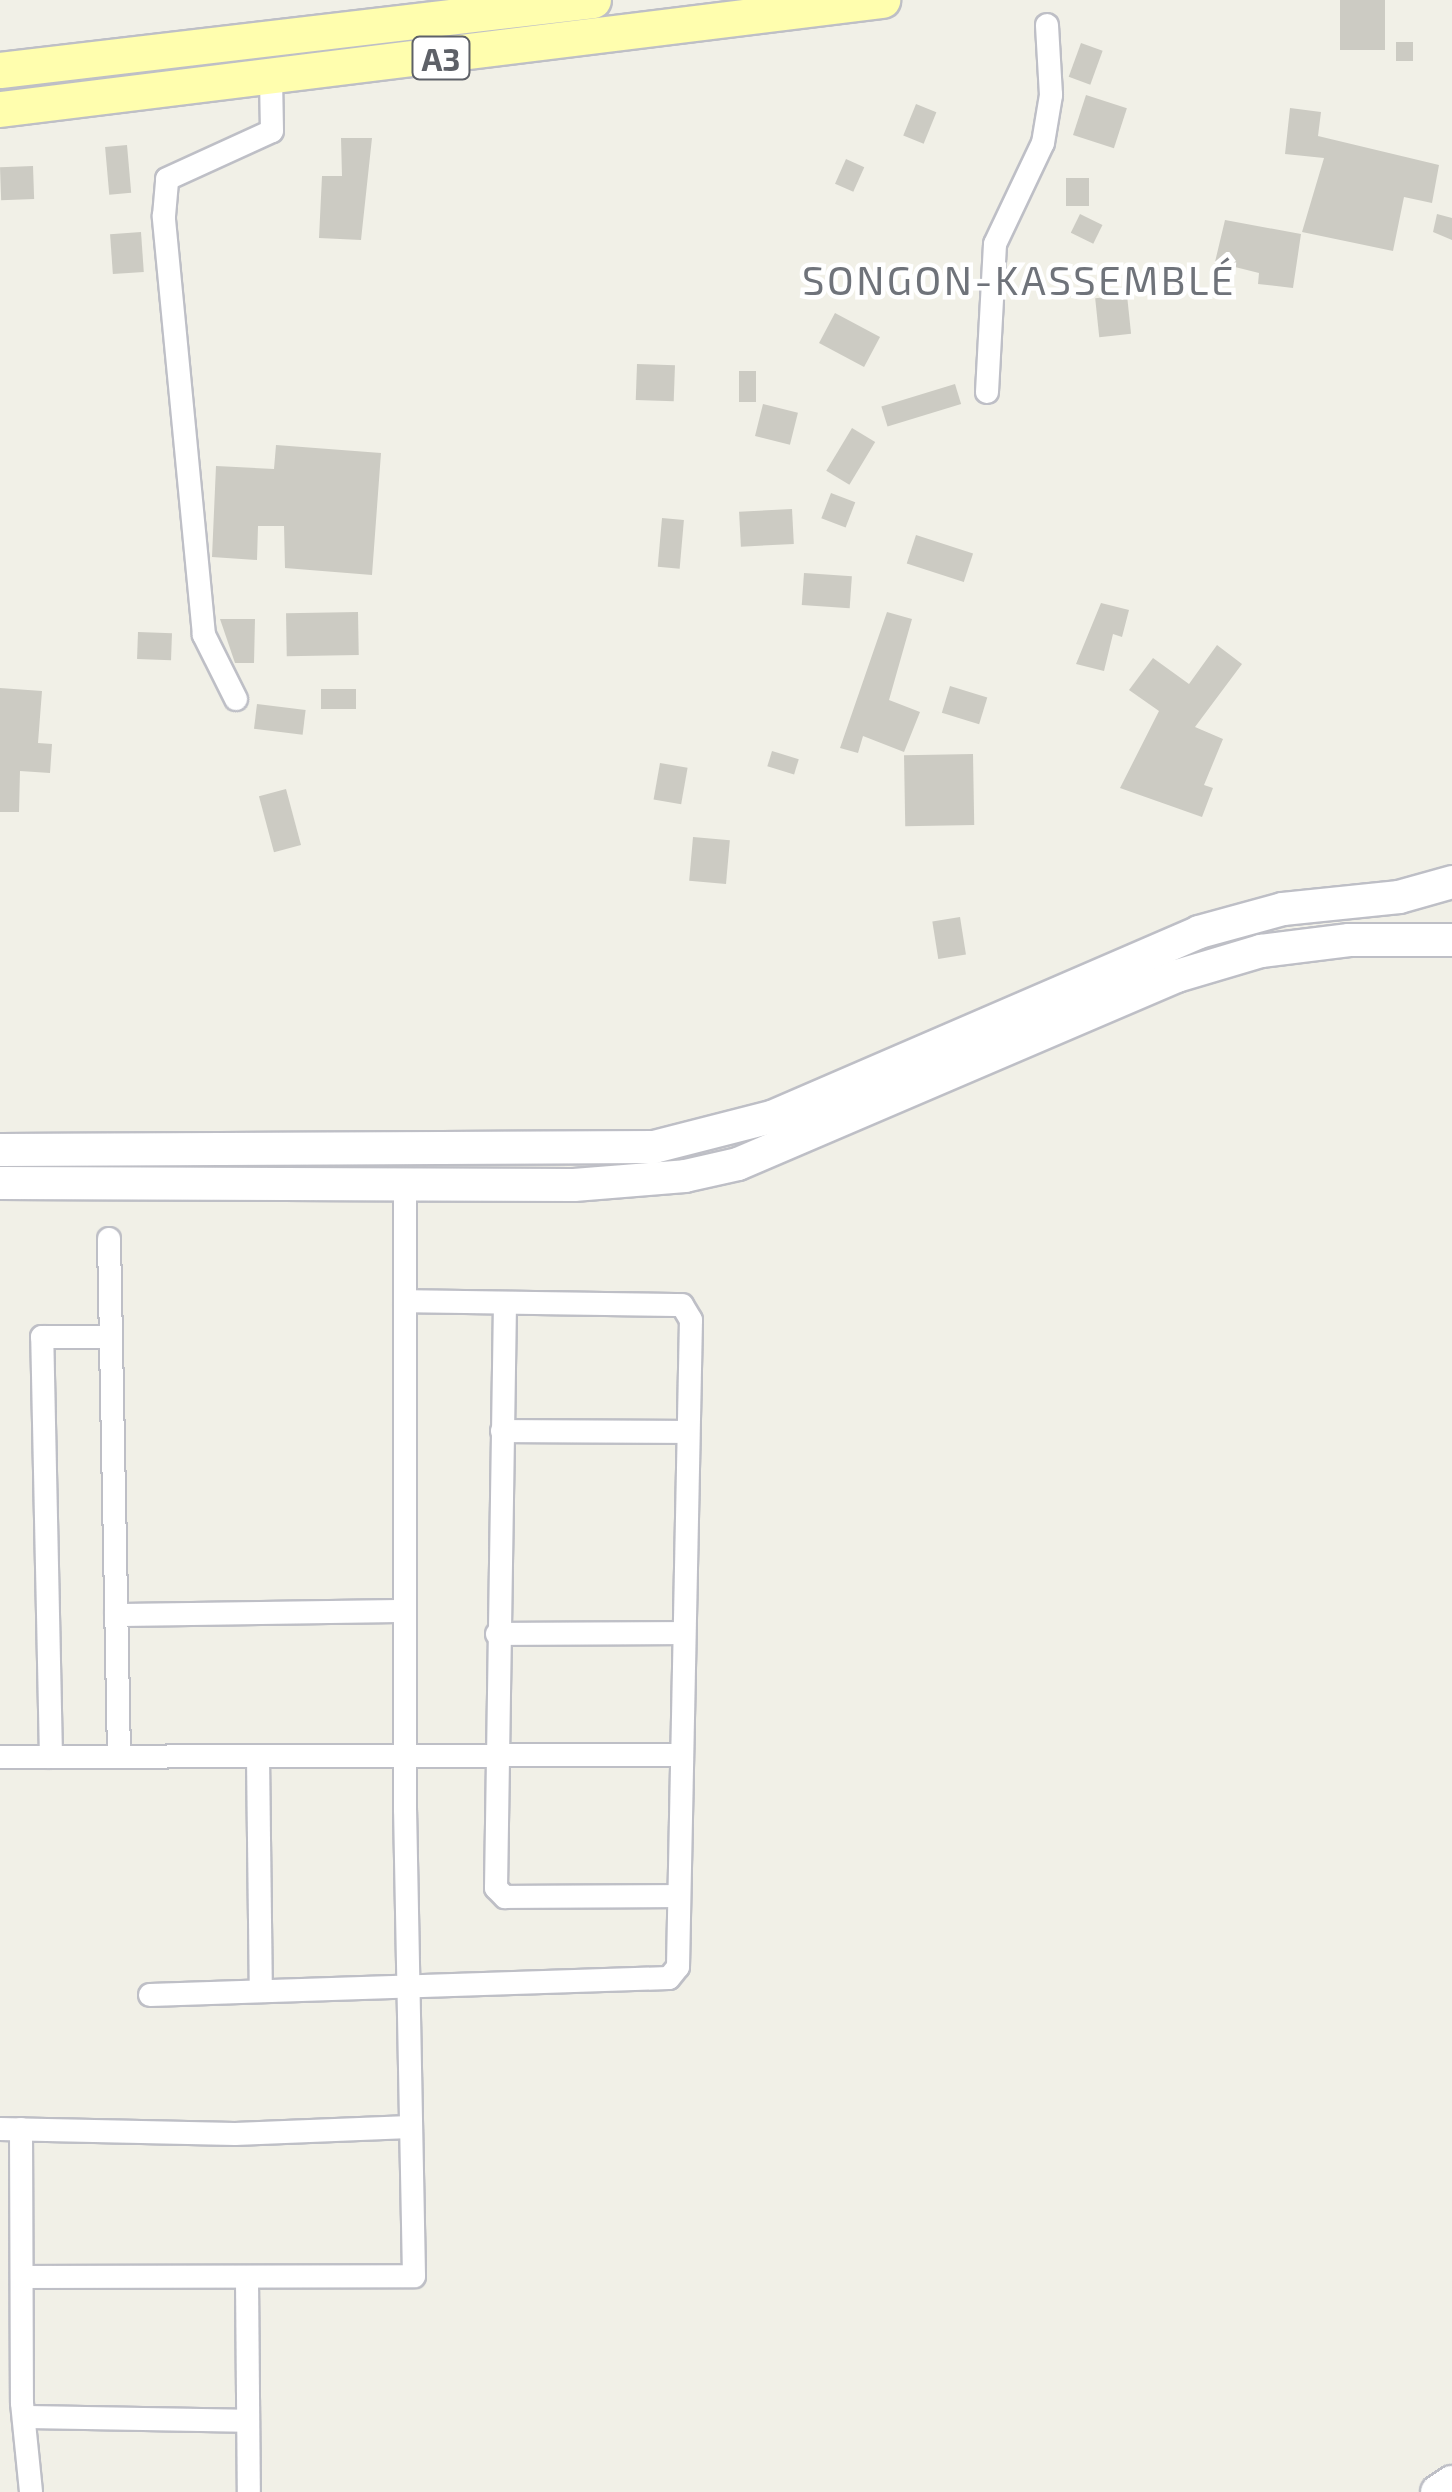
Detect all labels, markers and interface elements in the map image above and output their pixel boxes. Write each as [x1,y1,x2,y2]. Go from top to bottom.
road number: A3 [411,31,471,85]
district label: SONGON-KASSEMBLÉ [802,255,1236,303]

